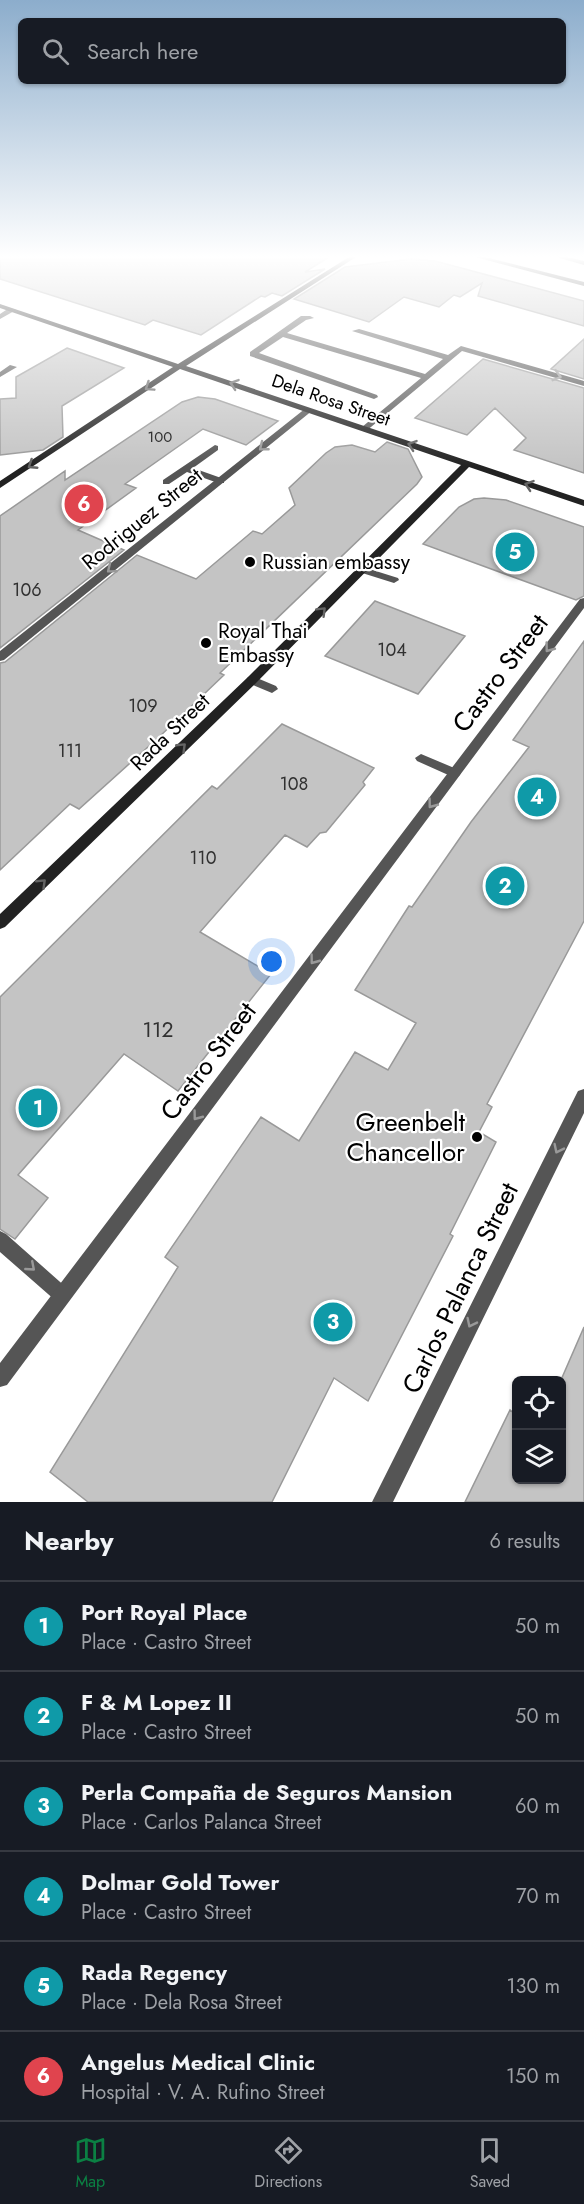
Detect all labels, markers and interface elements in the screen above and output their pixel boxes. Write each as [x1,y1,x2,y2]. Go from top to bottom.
search box [18,18,566,84]
icon: search [39,35,72,68]
text: Search here [87,35,198,67]
street label: Dela Rosa Street [268,368,394,433]
one-way arrow [551,369,562,381]
one-way arrow [229,379,239,392]
one-way arrow [145,380,156,391]
house number: 100 [148,426,172,448]
one-way arrow [259,440,270,451]
one-way arrow [407,440,418,453]
one-way arrow [28,457,38,469]
street label: Rodriguez Street [75,461,209,577]
one-way arrow [524,479,534,492]
pin: 6 [64,482,104,526]
pin: 5 [496,530,534,574]
place label: Russian embassy [262,547,411,577]
marker: Russian embassy [243,555,257,569]
one-way arrow [106,561,117,572]
house number: 106 [12,577,42,603]
street label: Castro Street [443,605,558,740]
one-way arrow [315,607,325,618]
place label: Royal Thai Embassy [218,616,308,670]
marker: Royal Thai Embassy [199,636,213,650]
house number: 104 [377,637,407,663]
one-way arrow [545,642,556,653]
street label: Rada Street [123,686,217,778]
house number: 109 [128,693,158,719]
house number: 111 [58,738,82,764]
one-way arrow [175,744,186,755]
house number: 108 [280,771,308,797]
pin: 4 [518,774,556,820]
one-way arrow [428,797,439,808]
house number: 110 [190,845,217,871]
pin: 2 [486,864,524,908]
one-way arrow [35,879,46,890]
your location [257,947,286,976]
one-way arrow [311,953,322,964]
street label: Castro Street [151,993,266,1128]
house number: 112 [143,1015,173,1045]
pin: 1 [18,1086,57,1130]
place label: Greenbelt Chancellor [346,1103,466,1171]
one-way arrow [193,1109,204,1120]
marker: Greenbelt Chancellor [470,1130,484,1144]
one-way arrow [554,1142,565,1153]
street label: Carlos Palanca Street [392,1175,528,1400]
one-way arrow [24,1260,35,1271]
pin: 3 [314,1300,352,1344]
one-way arrow [467,1317,478,1327]
map controls [512,1376,566,1484]
button: locate [512,1376,566,1430]
button: layers [512,1430,566,1484]
text: Nearby [24,1522,113,1560]
text: 6 results [490,1527,560,1556]
text: Port Royal Place [81,1596,247,1628]
text: 1 [38,1612,49,1641]
text: 50 m [515,1612,560,1641]
text: Place · Castro Street [81,1628,251,1657]
text: F & M Lopez II [81,1686,232,1718]
text: 2 [37,1702,50,1731]
text: 50 m [515,1702,560,1731]
text: Place · Castro Street [81,1718,251,1747]
text: Perla Compaña de Seguros Mansion [81,1776,452,1808]
text: 3 [37,1792,50,1821]
text: 60 m [515,1792,560,1821]
text: Place · Carlos Palanca Street [81,1808,321,1837]
text: Dolmar Gold Tower [81,1866,279,1898]
text: 4 [37,1882,50,1911]
text: 70 m [516,1882,560,1911]
text: Place · Castro Street [81,1898,251,1927]
text: Rada Regency [81,1956,227,1988]
text: 5 [37,1972,50,2001]
text: 130 m [506,1972,560,2001]
text: Place · Dela Rosa Street [81,1988,282,2017]
text: Angelus Medical Clinic [81,2046,315,2078]
text: 6 [37,2062,50,2091]
text: 150 m [506,2062,560,2091]
text: Hospital · V. A. Rufino Street [81,2078,325,2107]
tab: Map [74,2134,107,2193]
tab: Directions [254,2134,322,2193]
tab: Saved [470,2134,510,2193]

